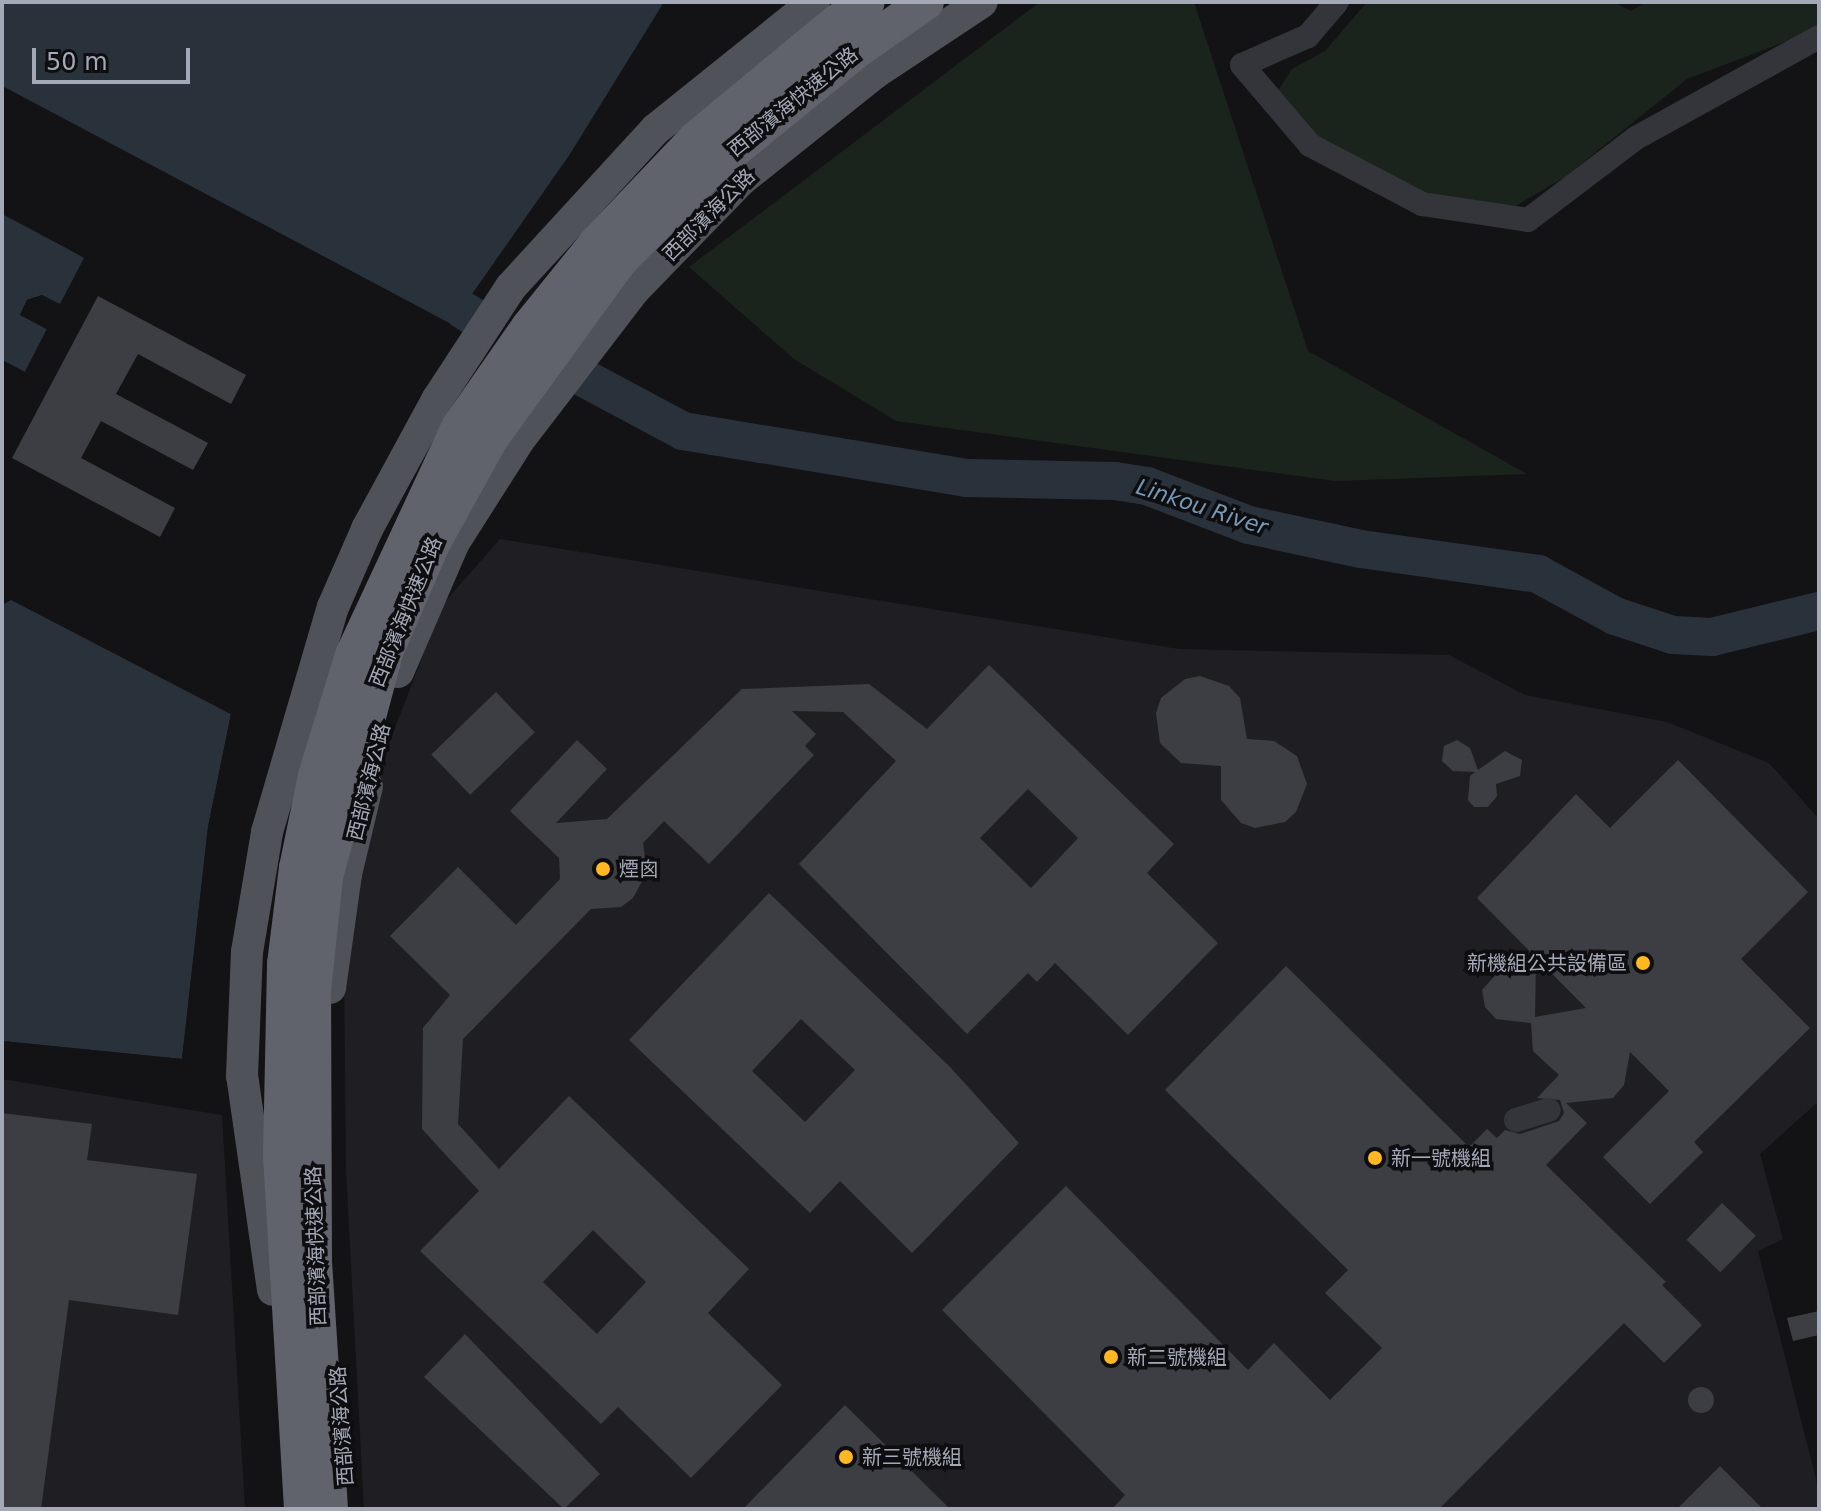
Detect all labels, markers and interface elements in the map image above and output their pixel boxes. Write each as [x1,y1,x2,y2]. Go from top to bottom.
scale bar [36,32,194,82]
street label: 西部濱海快速公路 [723,42,863,162]
text: 50 m [46,48,108,76]
street label: 西部濱海公路 [658,164,760,266]
water label: Linkou River [1133,473,1271,541]
street label: 西部濱海快速公路 [365,533,447,691]
street label: 西部濱海公路 [343,721,395,843]
place label: 煙囪 [619,857,659,881]
marker: 煙囪 [594,860,612,878]
place label: 新機組公共設備區 [1467,951,1627,975]
marker: 新機組公共設備區 [1634,954,1652,972]
place label: 新一號機組 [1391,1146,1491,1170]
marker: 新一號機組 [1366,1149,1384,1167]
street label: 西部濱海快速公路 [301,1166,331,1326]
place label: 新二號機組 [1127,1345,1227,1369]
marker: 新二號機組 [1102,1348,1120,1366]
street label: 西部濱海公路 [326,1365,358,1487]
place label: 新三號機組 [862,1445,962,1469]
marker: 新三號機組 [837,1448,855,1466]

